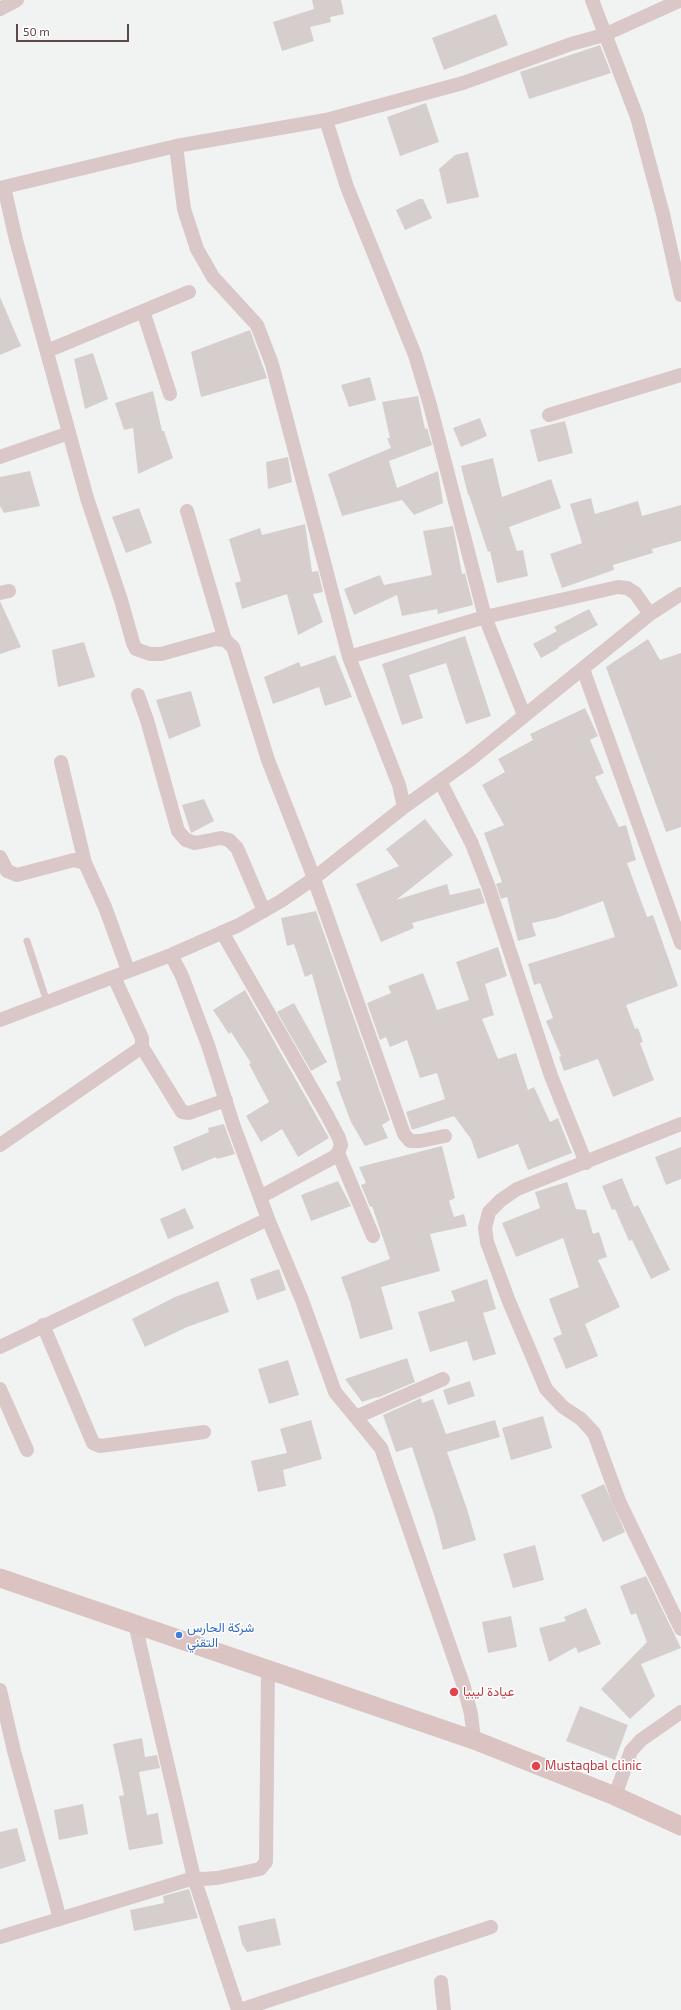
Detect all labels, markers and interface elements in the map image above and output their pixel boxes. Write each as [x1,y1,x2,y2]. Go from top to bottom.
scale bar [18,16,131,42]
text: 50 m [23,24,50,38]
place label: شركة الحارس التقني [187,1620,254,1651]
marker: شركة الحارس التقني [174,1630,184,1640]
place label: عيادة ليبيا [463,1684,514,1700]
marker: عيادة ليبيا [448,1686,460,1698]
place label: Mustaqbal clinic [545,1758,642,1774]
marker: Mustaqbal clinic [530,1760,542,1772]

